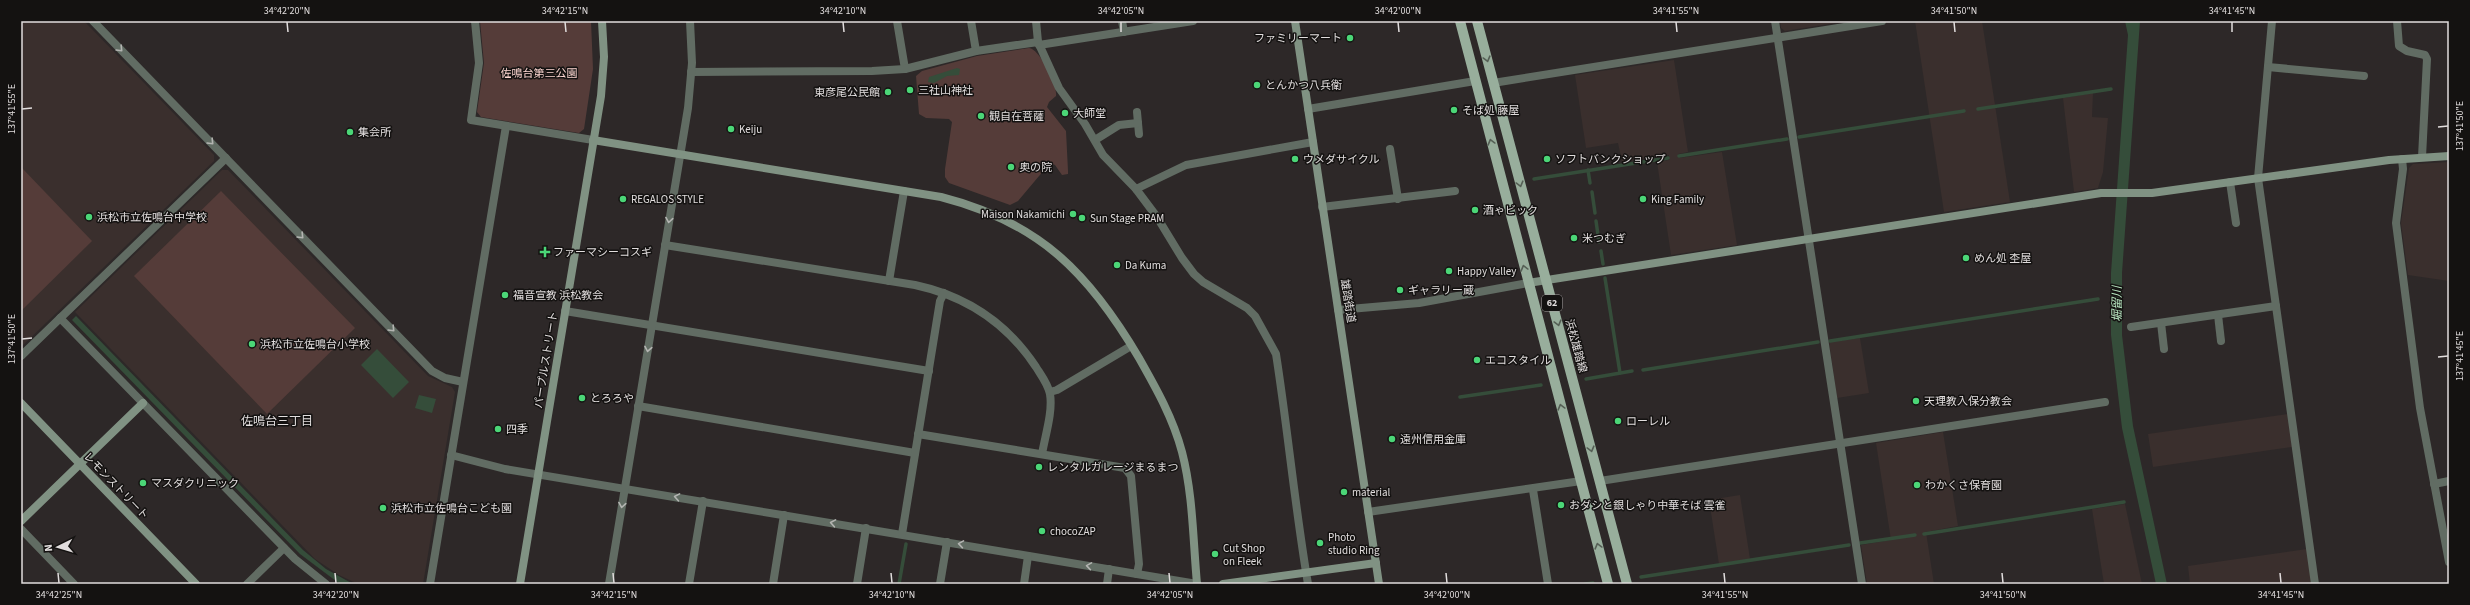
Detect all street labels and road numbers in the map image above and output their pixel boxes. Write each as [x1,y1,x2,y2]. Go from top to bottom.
street label: 雄踏街道 [1337,278,1359,324]
road number: 62 [1542,295,1562,311]
street label: パープルストリート [531,310,561,410]
street label: 浜松雄踏線 [1562,317,1590,375]
street label: レモンストリート [80,449,152,523]

